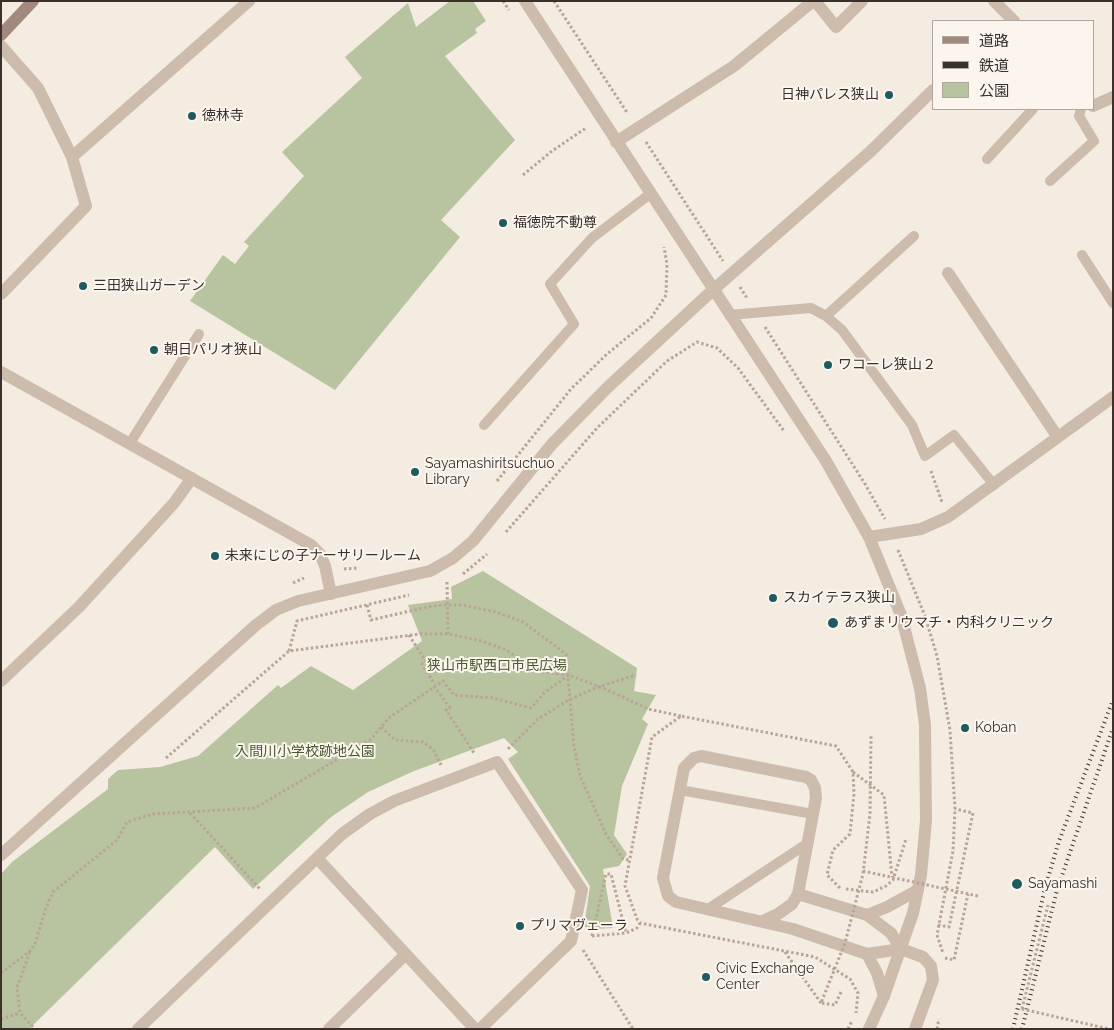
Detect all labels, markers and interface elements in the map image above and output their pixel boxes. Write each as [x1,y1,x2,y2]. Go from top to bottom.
legend [932,20,1094,110]
text: 道路 [979,32,1009,50]
text: 鉄道 [979,57,1009,75]
text: 公園 [979,82,1009,100]
place label: 日神パレス狭山 [781,87,879,103]
marker: 日神パレス狭山 [883,89,895,101]
place label: 徳林寺 [202,108,244,124]
marker: 徳林寺 [186,110,198,122]
place label: 福徳院不動尊 [513,215,597,231]
marker: 福徳院不動尊 [497,217,509,229]
place label: 三田狭山ガーデン [93,278,205,294]
marker: 三田狭山ガーデン [77,280,89,292]
place label: 朝日パリオ狭山 [164,342,262,358]
marker: 朝日パリオ狭山 [148,344,160,356]
place label: ワコーレ狭山２ [838,357,936,373]
marker: ワコーレ狭山２ [822,359,834,371]
place label: Sayamashiritsuchuo Library [425,456,555,488]
marker: Sayamashiritsuchuo Library [409,466,421,478]
place label: 未来にじの子ナーサリールーム [225,548,421,564]
marker: 未来にじの子ナーサリールーム [209,550,221,562]
place label: スカイテラス狭山 [783,590,895,606]
marker: スカイテラス狭山 [767,592,779,604]
place label: あずまリウマチ・内科クリニック [844,615,1054,631]
marker: あずまリウマチ・内科クリニック [826,616,840,630]
park label: 狭山市駅西口市民広場 [427,658,567,674]
place label: Koban [975,720,1016,736]
marker: Koban [959,722,971,734]
park label: 入間川小学校跡地公園 [235,744,375,760]
place label: Sayamashi [1028,876,1097,892]
marker: Sayamashi [1010,877,1024,891]
place label: プリマヴェーラ [530,918,628,934]
marker: プリマヴェーラ [514,920,526,932]
place label: Civic Exchange Center [716,961,814,994]
marker: Civic Exchange Center [700,971,712,983]

